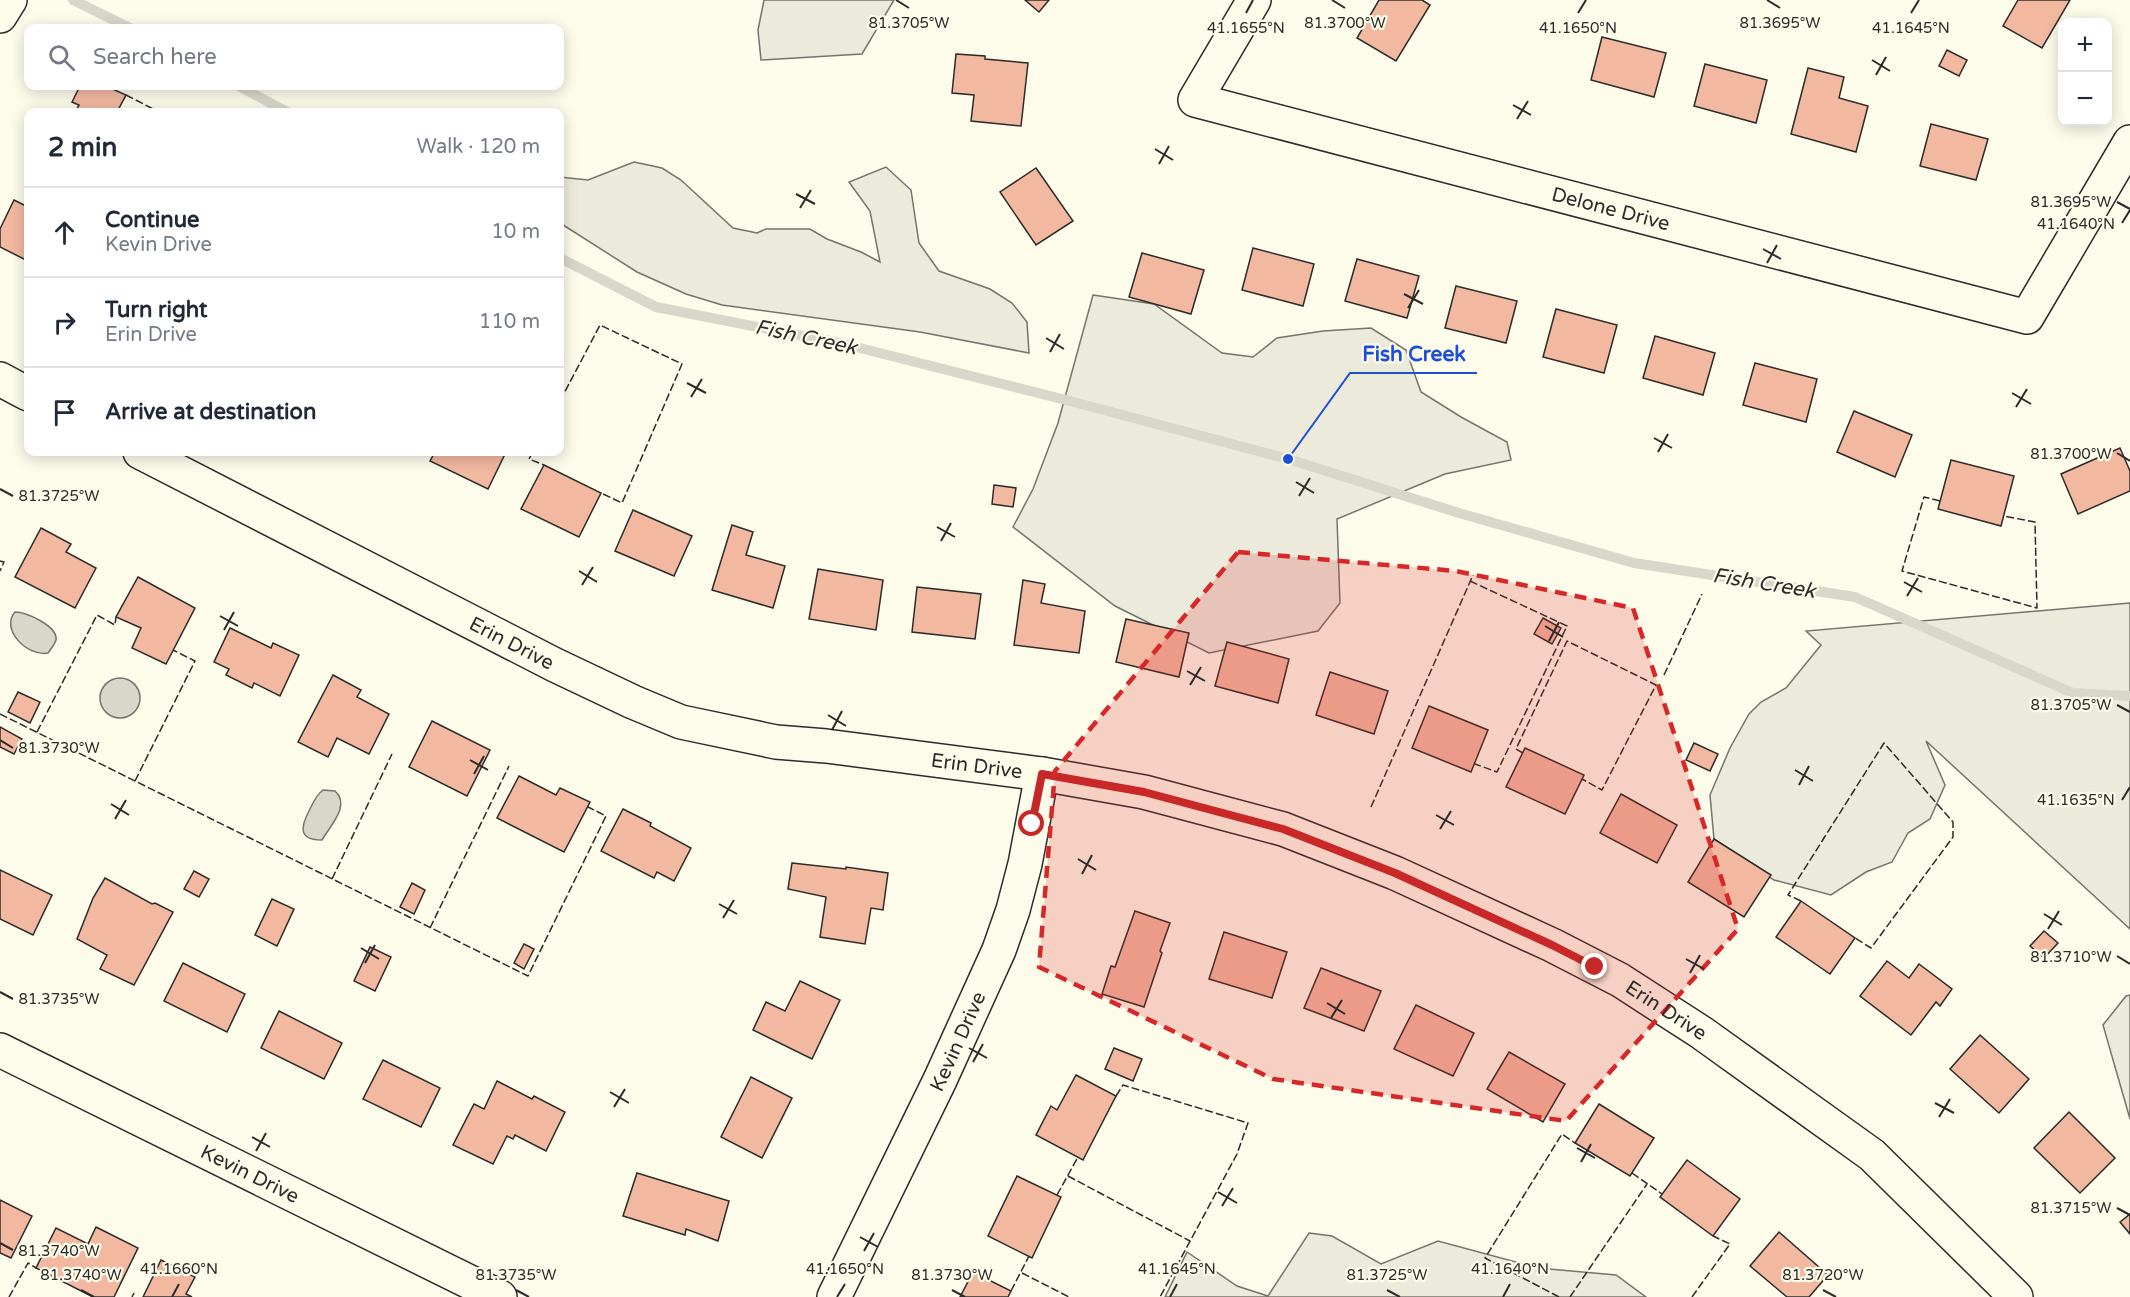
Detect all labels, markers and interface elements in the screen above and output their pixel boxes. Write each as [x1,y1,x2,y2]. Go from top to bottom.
text: 81.3705°W [869,14,949,32]
text: 81.3700°W [1304,14,1386,32]
text: 81.3695°W [1740,14,1820,32]
map controls [2058,18,2112,126]
button: + [2058,18,2112,72]
text: 41.1655°N [1207,19,1285,37]
text: 41.1650°N [1539,19,1617,37]
text: 41.1645°N [1872,19,1950,37]
search box [24,24,564,90]
icon: search [45,41,78,74]
text: Search here [93,44,217,70]
button: − [2058,72,2112,126]
text: 2 min [48,132,117,163]
text: Walk · 120 m [417,135,540,159]
street label: Delone Drive [1549,183,1672,236]
text: 81.3695°W [2031,193,2111,211]
text: Continue [105,207,200,233]
text: 41.1640°N [2037,215,2115,233]
icon: ahead [48,216,81,249]
text: 10 m [491,220,540,244]
text: Kevin Drive [105,233,212,257]
text: Turn right [105,297,207,323]
icon: right [48,306,81,339]
text: 110 m [479,310,540,334]
water label: Fish Creek [753,315,861,361]
text: Erin Drive [105,323,197,347]
callout: Fish Creek [1350,334,1477,373]
text: Fish Creek [1362,342,1466,367]
icon: arrive [48,396,81,429]
text: Arrive at destination [105,399,316,425]
text: 81.3700°W [2030,445,2112,463]
text: 81.3725°W [19,487,99,505]
water label: Fish Creek [1711,563,1819,604]
street label: Erin Drive [465,612,558,675]
text: 81.3705°W [2031,696,2111,714]
text: 81.3730°W [18,739,100,757]
street label: Erin Drive [929,749,1024,784]
text: 41.1635°N [2037,791,2115,809]
route start [1018,810,1044,836]
text: 81.3710°W [2030,948,2112,966]
route end [1581,953,1607,979]
street label: Erin Drive [1621,976,1711,1046]
street label: Kevin Drive [925,988,991,1096]
text: 81.3735°W [19,990,99,1008]
street label: Kevin Drive [196,1140,303,1209]
text: 81.3715°W [2031,1199,2111,1217]
text: 81.3740°W [18,1242,100,1260]
text: 41.1660°N [140,1260,218,1278]
text: 41.1650°N [806,1260,884,1278]
text: 41.1645°N [1138,1260,1216,1278]
text: 41.1640°N [1471,1260,1549,1278]
text: 81.3740°W [40,1266,122,1284]
text: 81.3735°W [476,1266,556,1284]
text: 81.3730°W [911,1266,993,1284]
text: 81.3725°W [1347,1266,1427,1284]
text: 81.3720°W [1782,1266,1864,1284]

